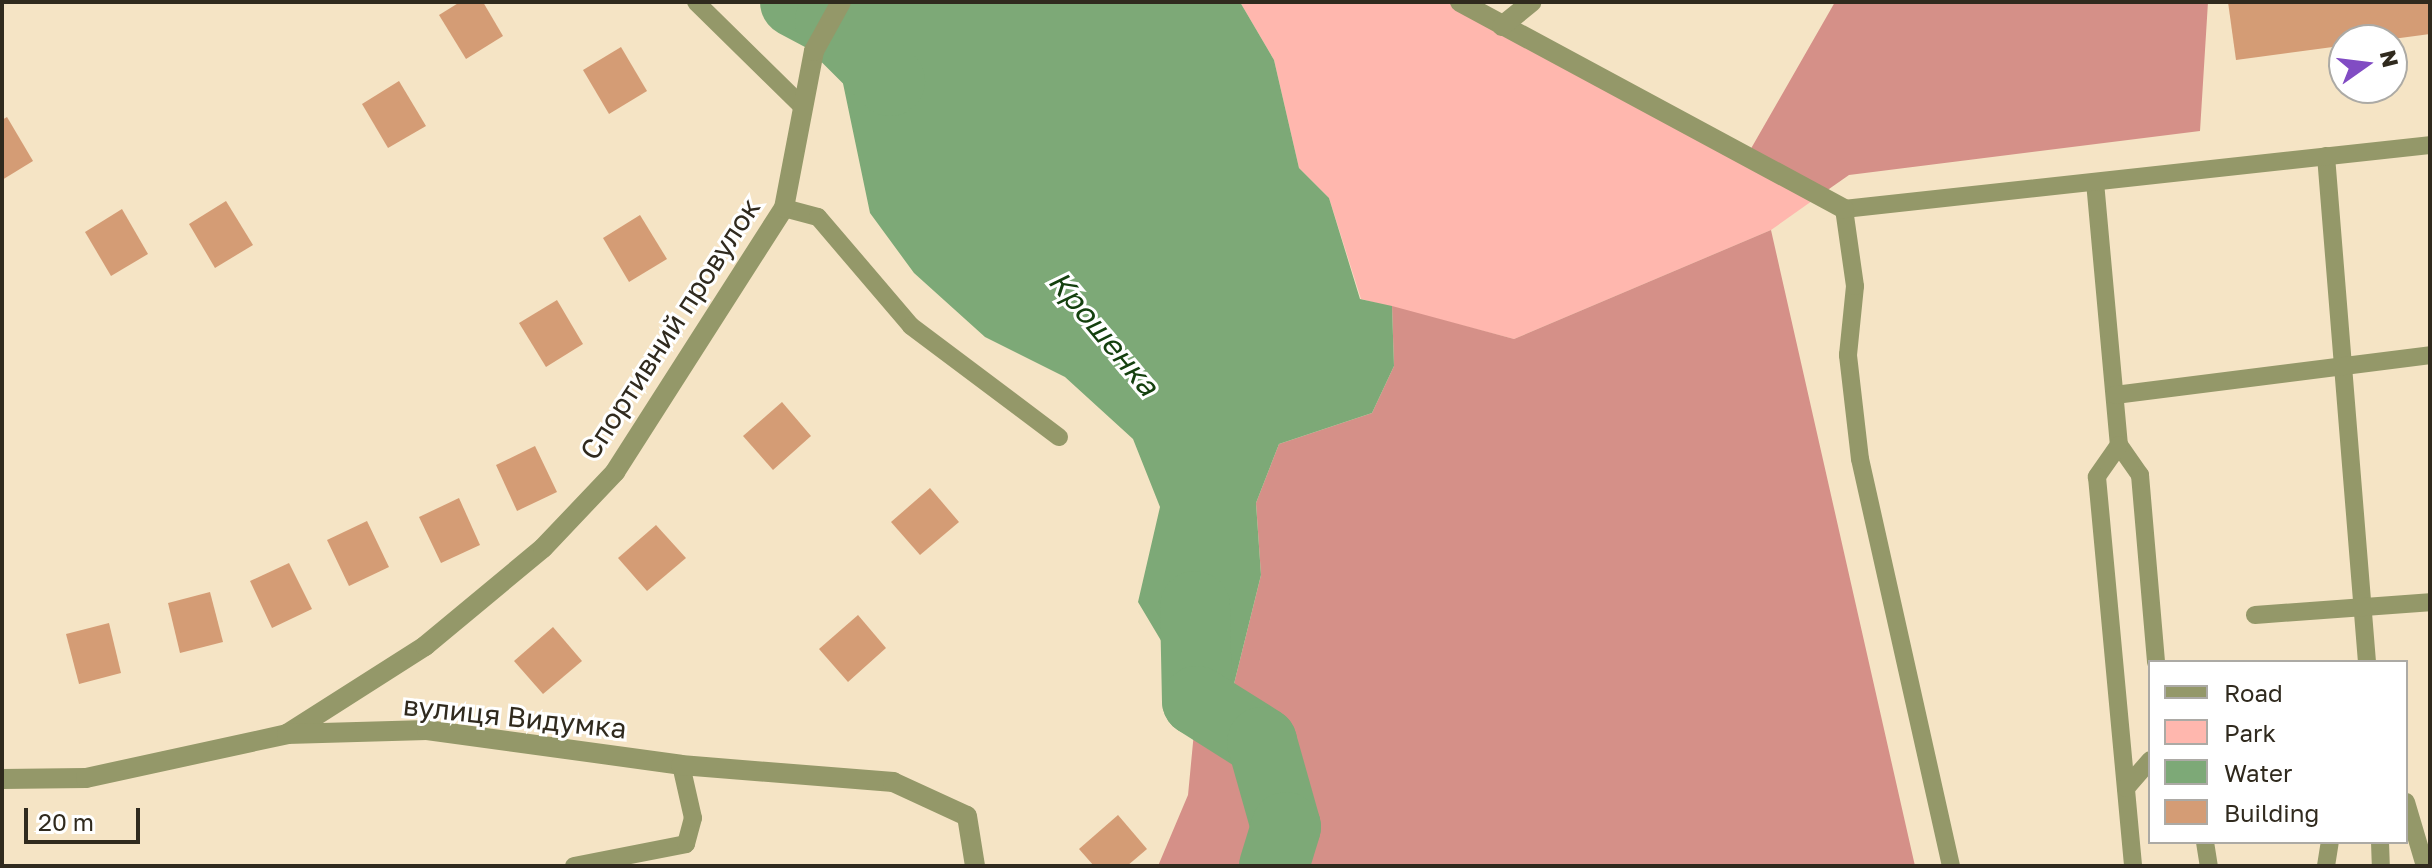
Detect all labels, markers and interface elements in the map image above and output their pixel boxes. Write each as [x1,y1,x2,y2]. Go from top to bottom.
north arrow [2328,24,2408,104]
text: N [2375,47,2405,70]
street label: Спортивний провулок [573,192,767,466]
water label: Крошенка [1042,263,1166,403]
legend [2148,660,2408,844]
text: Road [2224,678,2283,707]
street label: вулиця Видумка [402,689,628,745]
text: Park [2224,718,2276,747]
text: Water [2224,758,2292,787]
scale bar [28,792,144,842]
text: Building [2224,798,2319,827]
text: 20 m [38,807,94,836]

